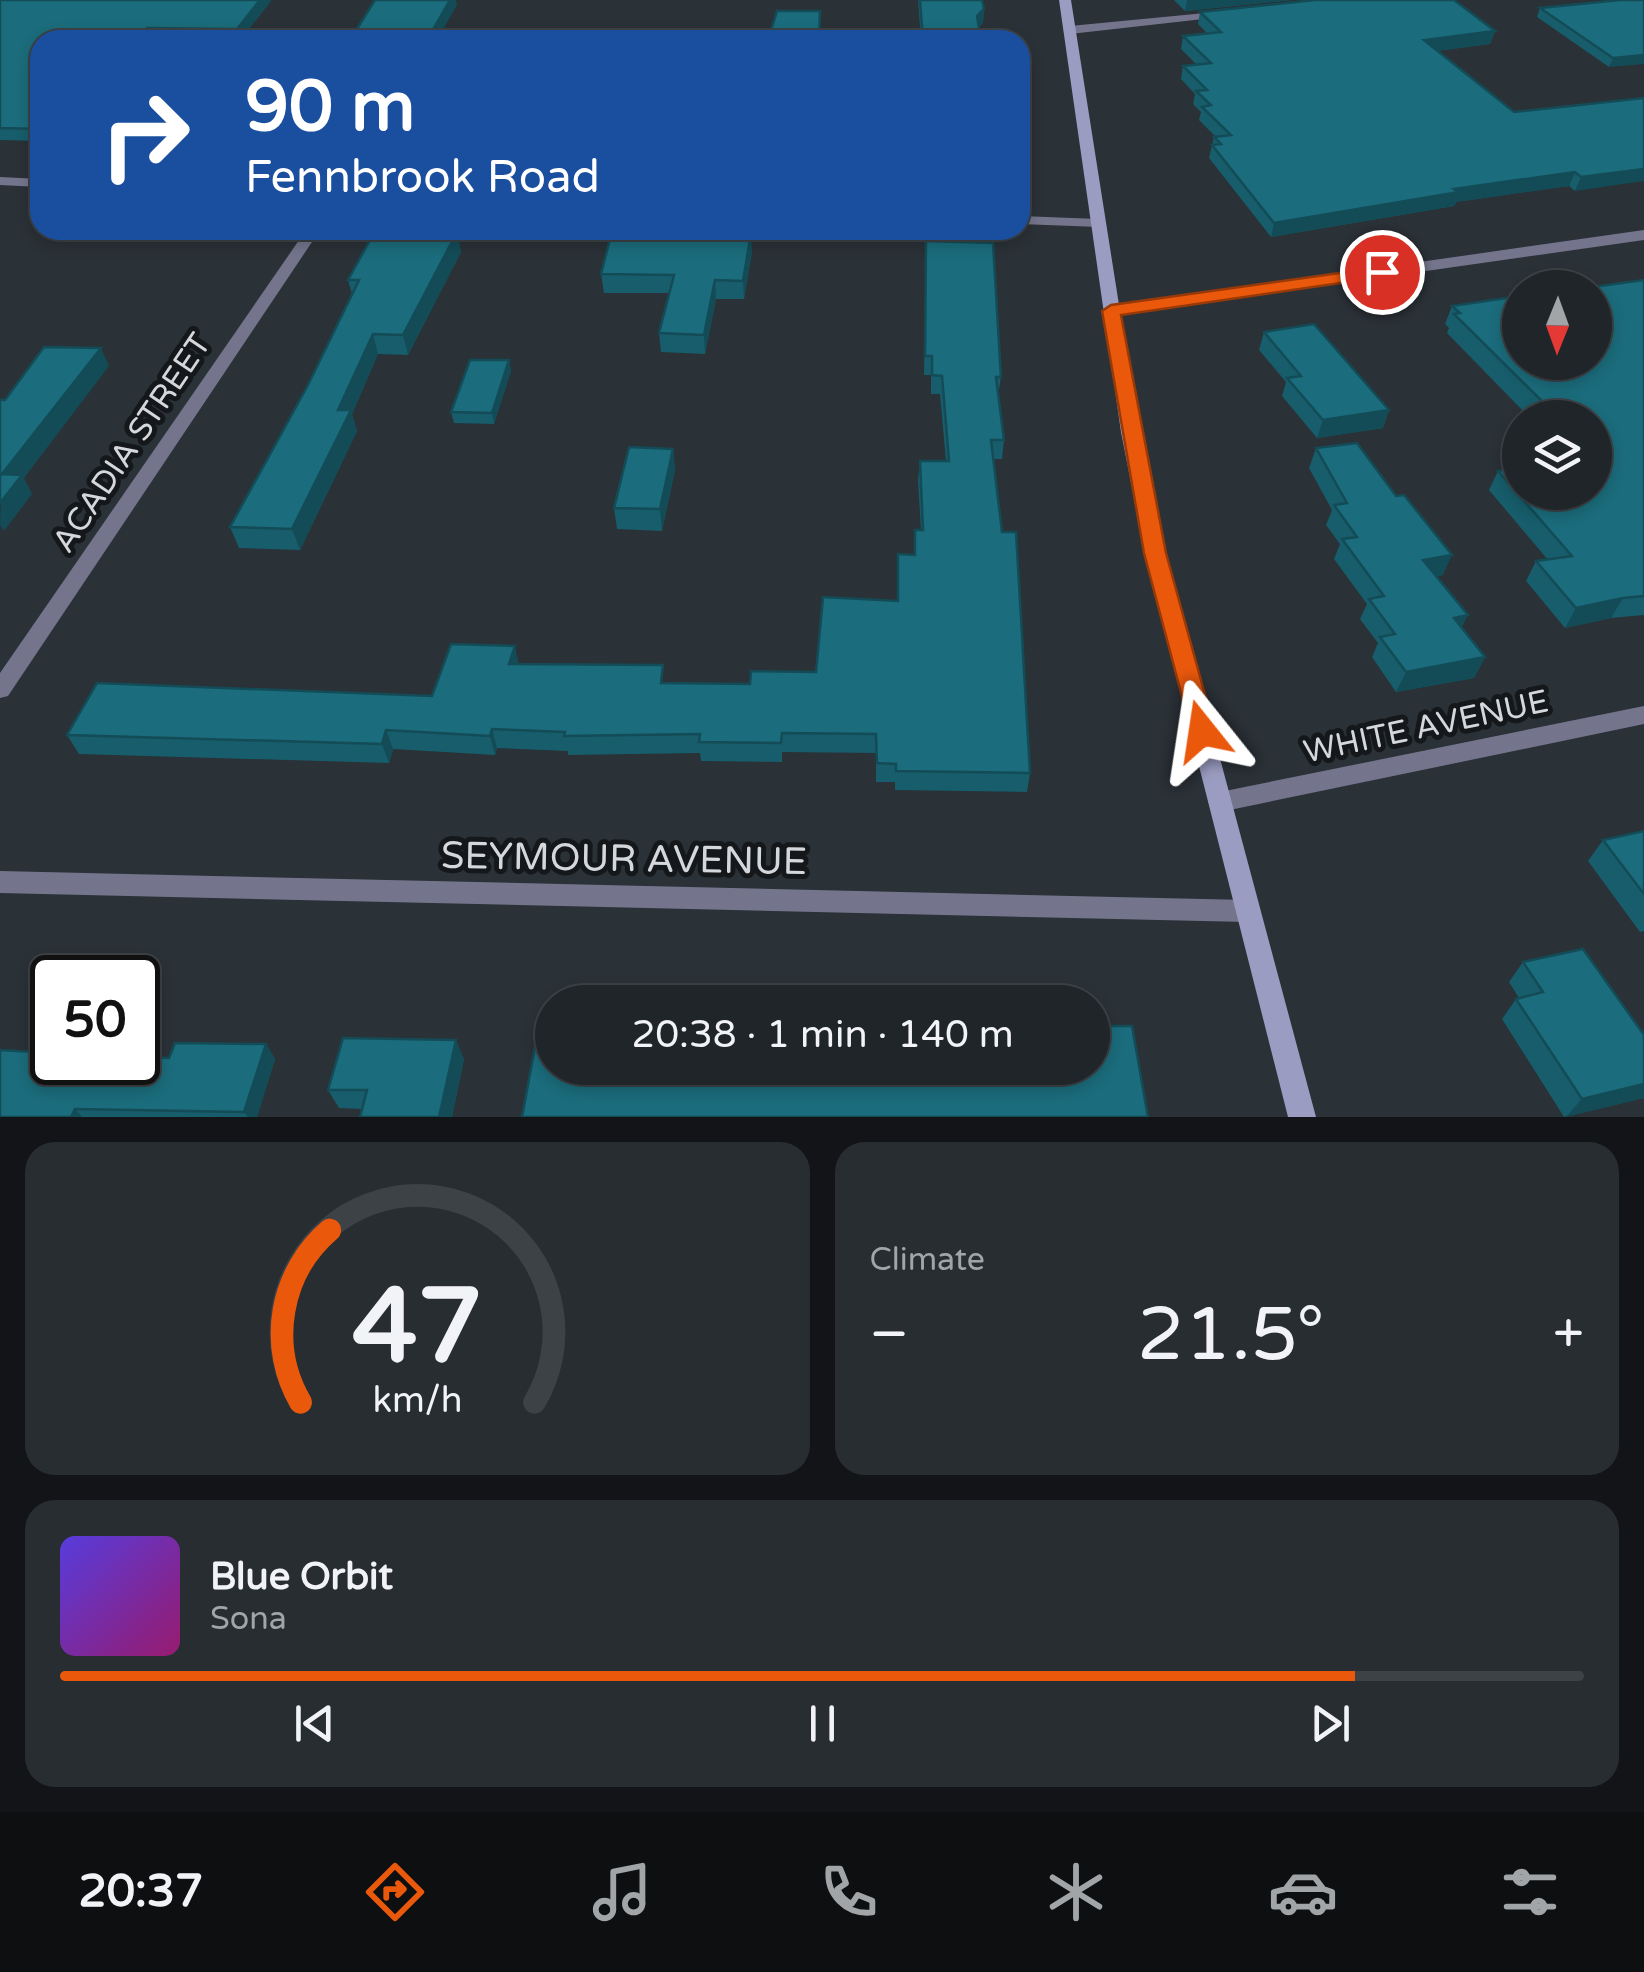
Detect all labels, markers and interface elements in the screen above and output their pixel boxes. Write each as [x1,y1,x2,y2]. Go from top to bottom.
text: 90 m [245,66,415,150]
icon: right [80,70,210,200]
text: Fennbrook Road [245,151,600,205]
pin [1340,230,1425,315]
icon: arrive [1355,245,1410,300]
north arrow [1502,270,1612,380]
map controls [1502,270,1612,510]
street label: ACADIA STREET [45,326,220,560]
button: layers [1502,400,1612,510]
position arrow [1150,679,1254,783]
street label: WHITE AVENUE [1300,682,1552,772]
street label: SEYMOUR AVENUE [441,833,807,885]
speed limit sign: 50 [30,955,160,1085]
text: 20:38 · 1 min · 140 m [631,1012,1014,1058]
text: Climate [870,1241,985,1279]
text: 47 [352,1265,483,1390]
text: 21.5° [1137,1290,1325,1380]
text: − [870,1302,909,1368]
text: + [1553,1302,1584,1368]
text: km/h [372,1379,462,1422]
text: Blue Orbit [210,1554,393,1600]
text: Sona [210,1600,287,1638]
icon: previous [287,1696,342,1751]
icon: pause [795,1696,850,1751]
icon: next [1303,1696,1358,1751]
icon: directions [360,1857,430,1927]
icon: music [587,1857,657,1927]
icon: phone [814,1857,884,1927]
icon: climate [1041,1857,1111,1927]
icon: car [1268,1857,1338,1927]
icon: filters [1495,1857,1565,1927]
text: 20:37 [79,1865,203,1919]

